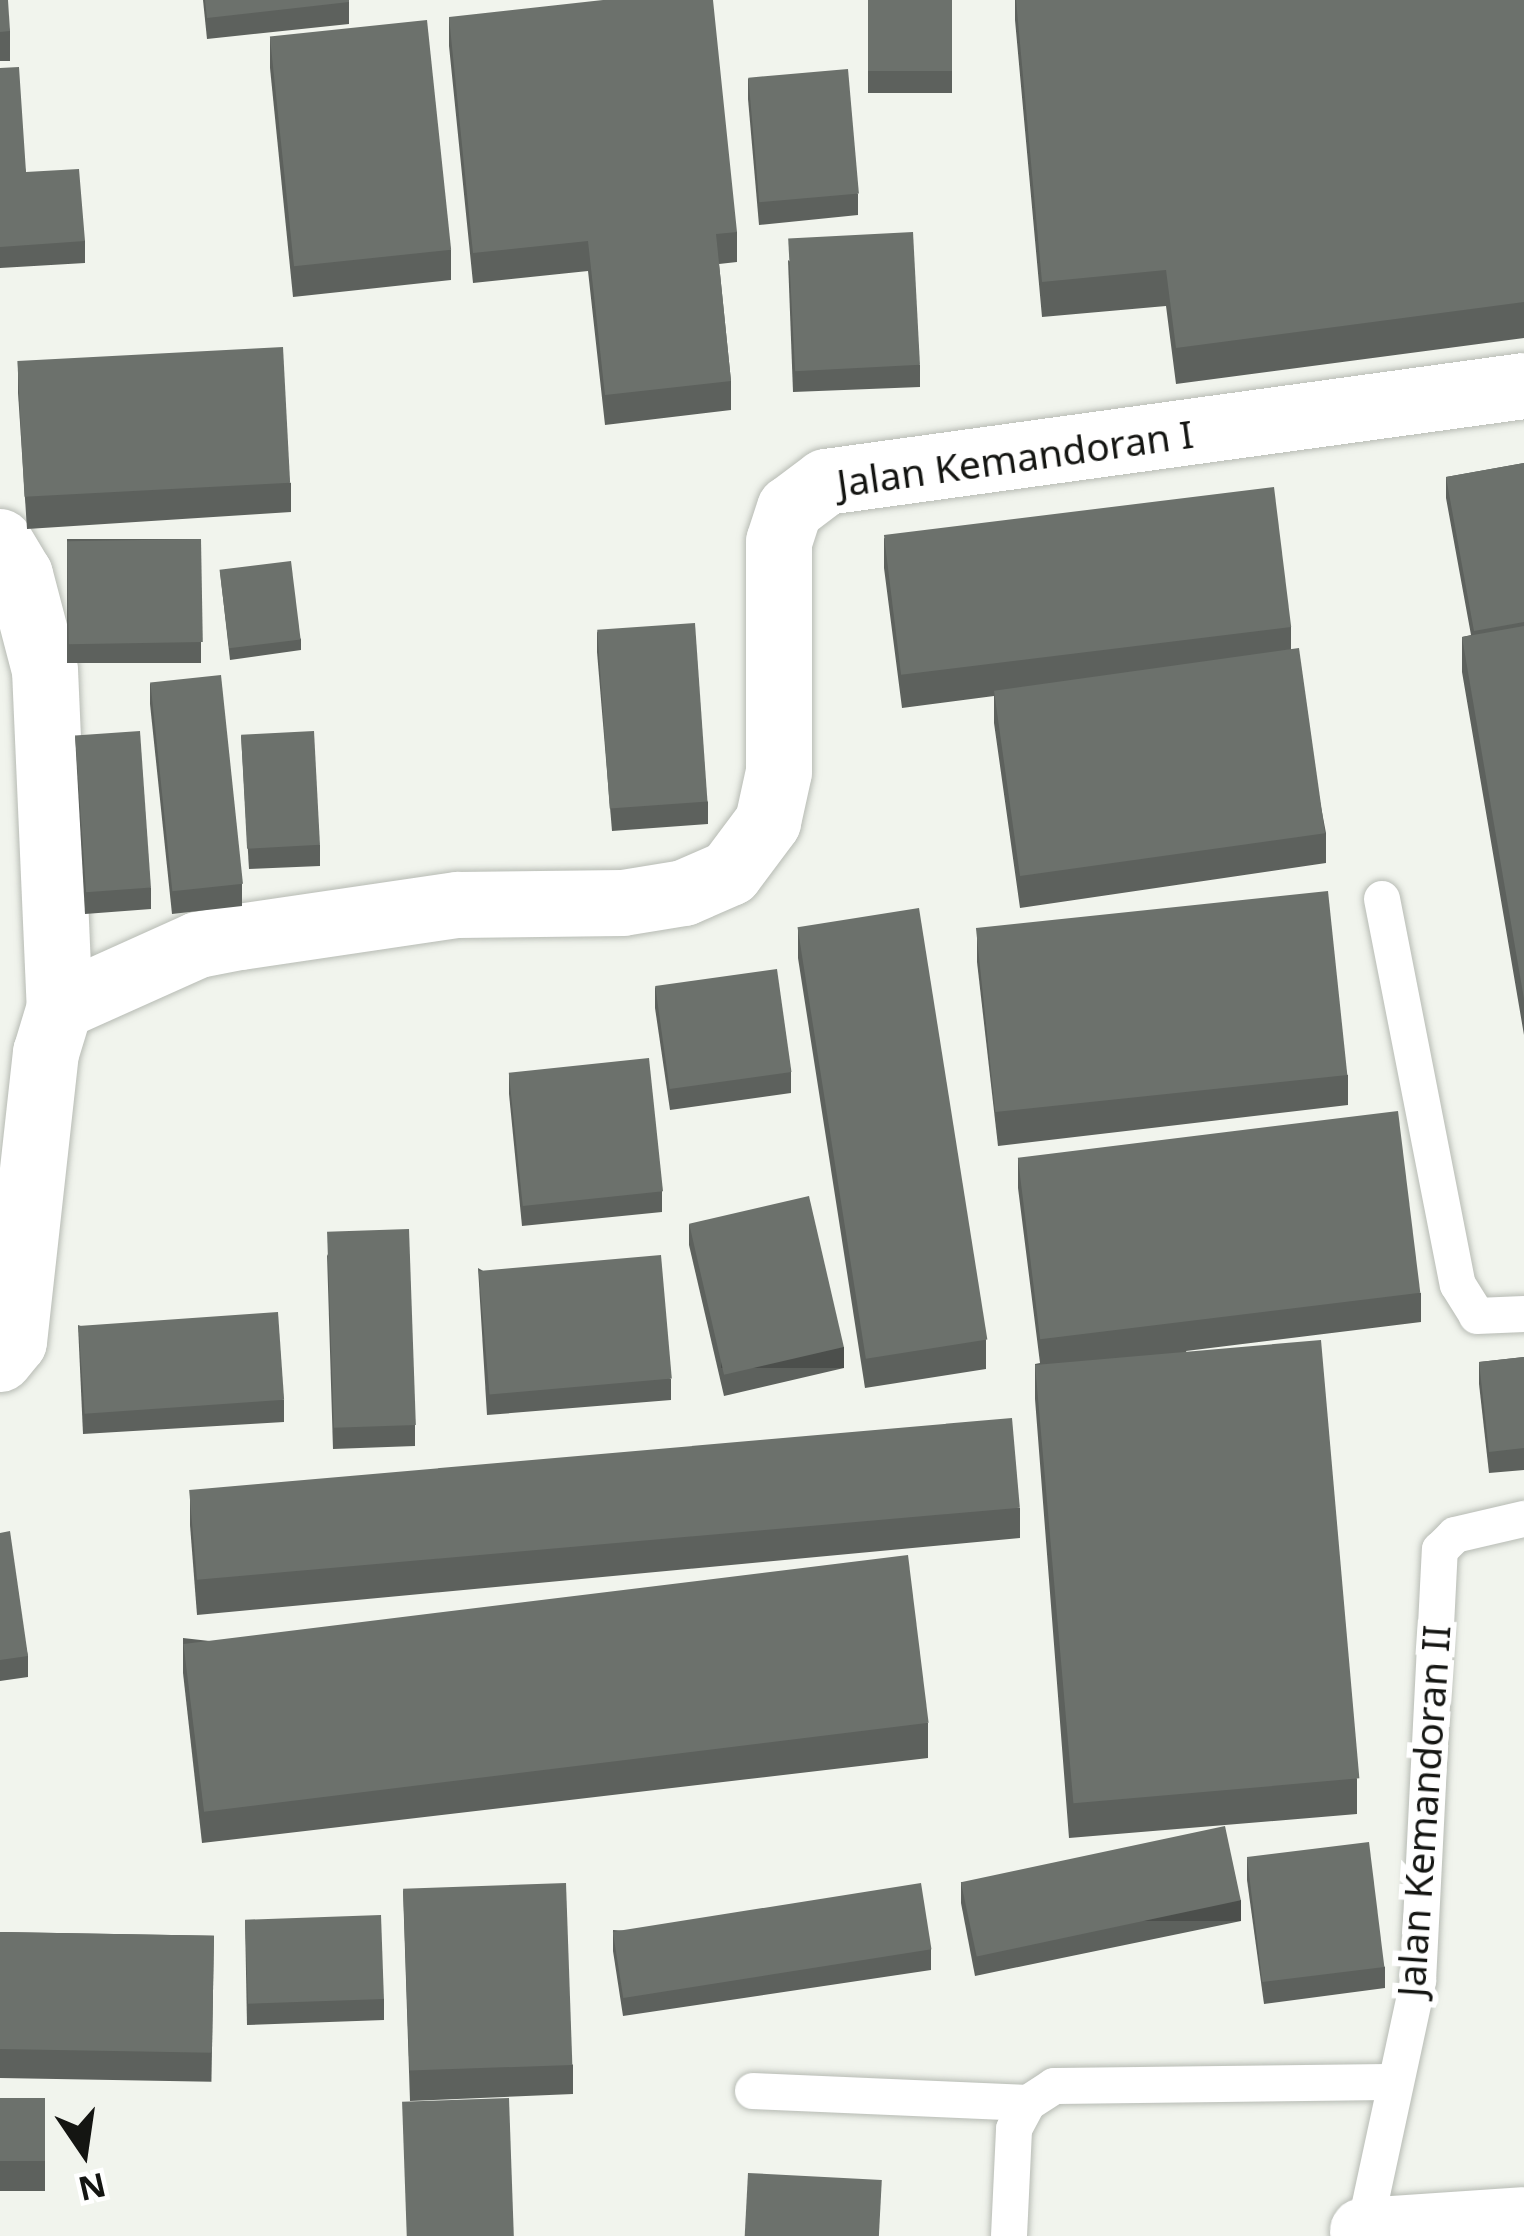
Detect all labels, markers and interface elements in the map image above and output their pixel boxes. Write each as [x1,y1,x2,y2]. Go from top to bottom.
street label: Jalan Kemandoran I [834,410,1196,506]
street label: Jalan Kemandoran II [1387,1623,1459,1999]
north arrow [24,2092,144,2212]
text: N [74,2163,110,2213]

